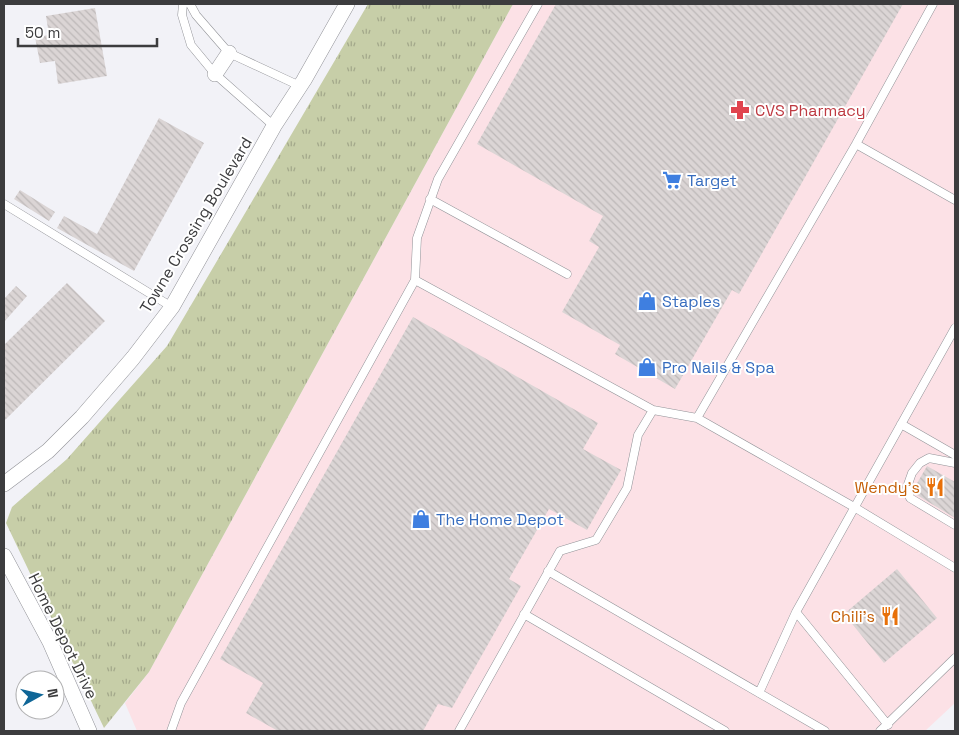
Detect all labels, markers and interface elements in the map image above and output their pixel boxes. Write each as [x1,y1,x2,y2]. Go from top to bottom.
scale bar [18,15,156,47]
text: 50 m [25,23,60,42]
pharmacy icon: CVS Pharmacy [729,99,751,121]
place label: CVS Pharmacy [755,100,866,121]
street label: Towne Crossing Boulevard [135,133,257,317]
supermarket icon: Target [661,169,683,191]
place label: Target [687,170,737,191]
shop icon: Staples [636,290,658,312]
place label: Staples [662,291,720,312]
shop icon: Pro Nails & Spa [636,356,658,378]
place label: Pro Nails & Spa [662,357,775,378]
restaurant icon: Wendy's [924,476,946,498]
place label: Wendy's [854,477,920,498]
shop icon: The Home Depot [410,508,432,530]
place label: The Home Depot [436,509,564,530]
street label: Home Depot Drive [23,570,103,702]
restaurant icon: Chili's [879,605,901,627]
place label: Chili's [831,606,875,627]
north arrow [15,670,65,720]
text: N [43,687,62,699]

